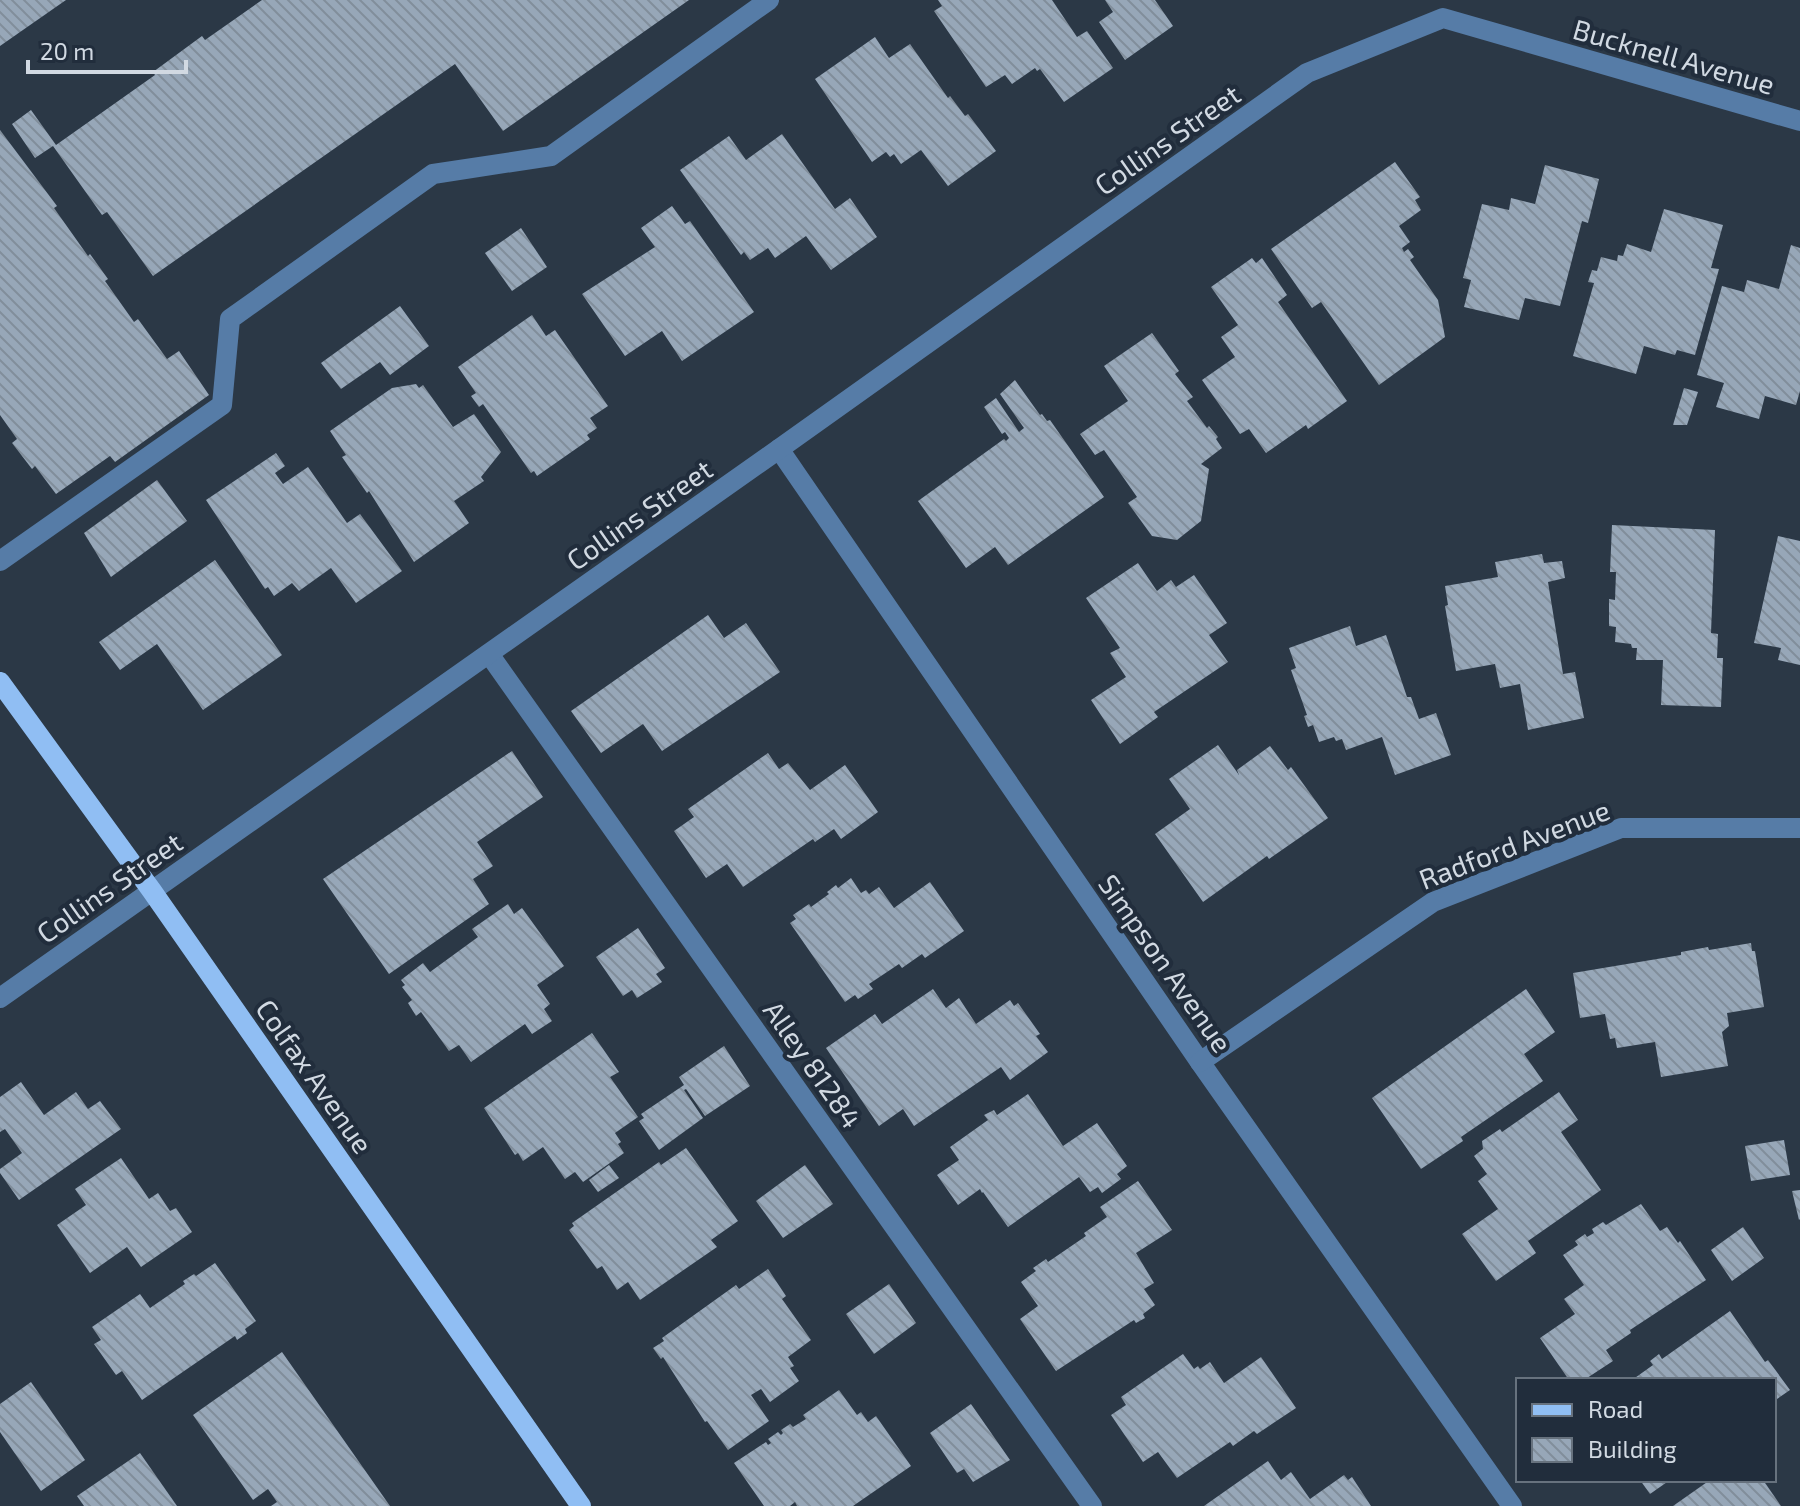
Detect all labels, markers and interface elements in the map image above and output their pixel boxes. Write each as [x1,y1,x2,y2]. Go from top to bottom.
street label: Bucknell Avenue [1569,11,1779,101]
scale bar [28,24,186,74]
text: 20 m [40,36,94,65]
street label: Collins Street [1088,76,1246,202]
street label: Collins Street [560,451,718,577]
street label: Radford Avenue [1414,792,1614,896]
street label: Collins Street [30,824,188,950]
street label: Simpson Avenue [1092,868,1240,1058]
street label: Colfax Avenue [249,992,381,1160]
street label: Alley 81284 [757,994,869,1134]
legend [1516,1378,1776,1482]
text: Road [1588,1394,1643,1423]
text: Building [1588,1434,1677,1463]

